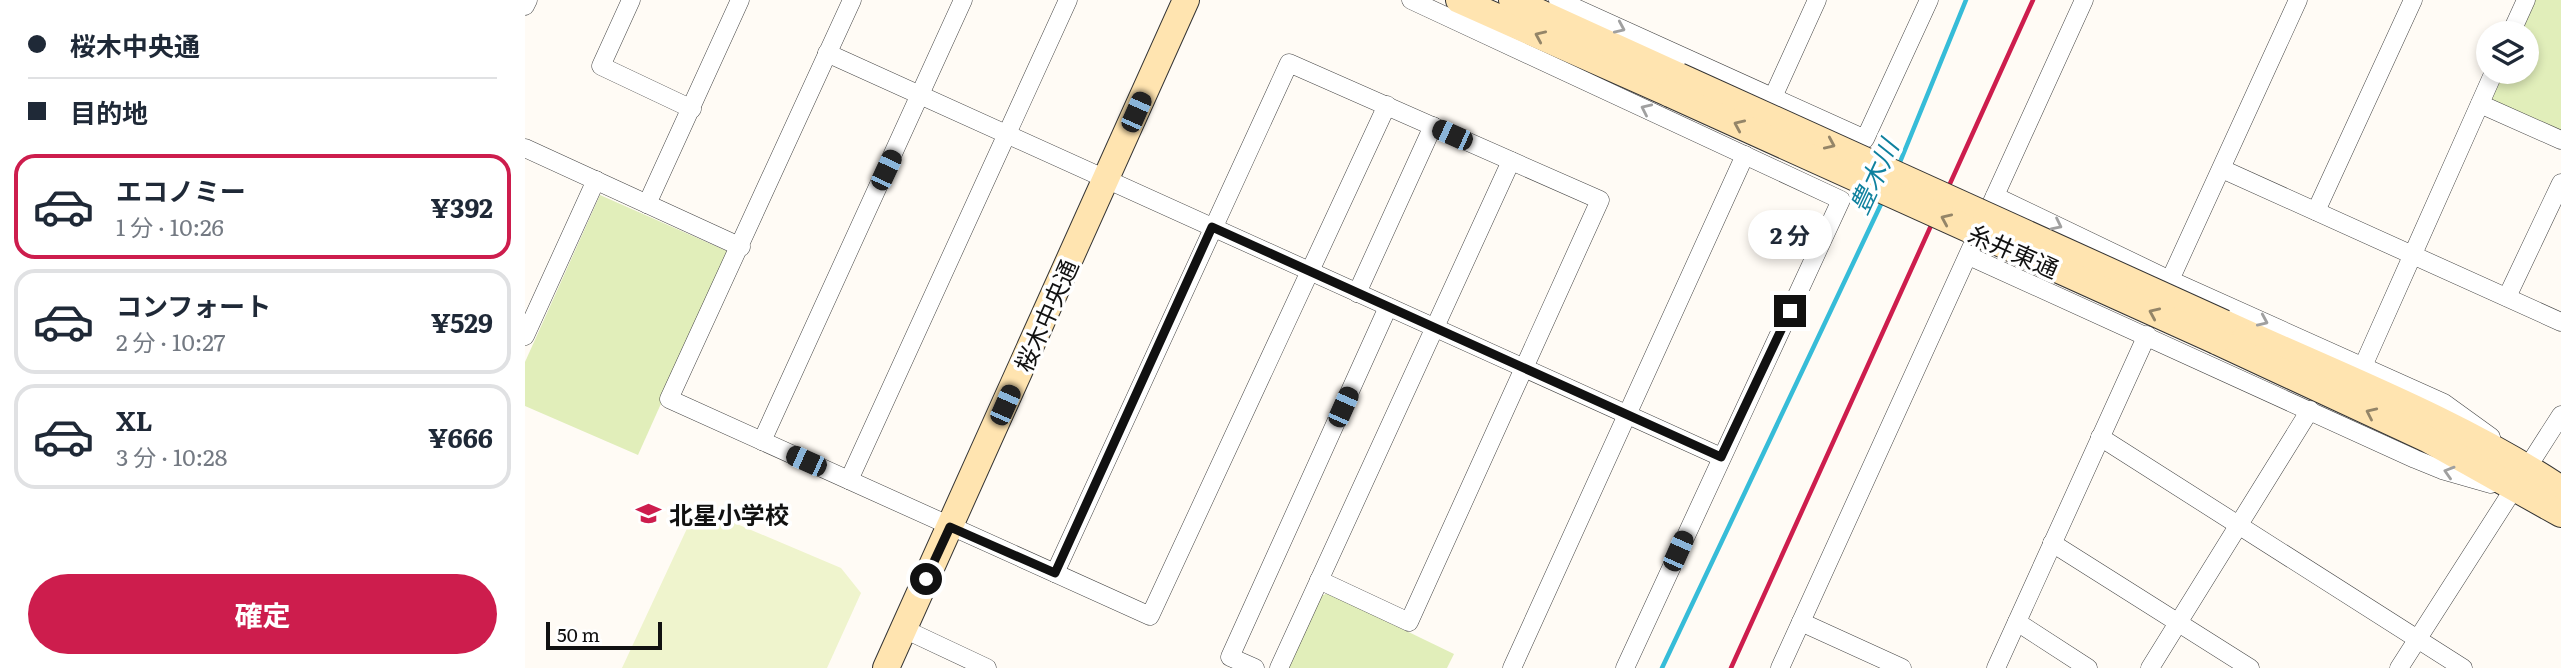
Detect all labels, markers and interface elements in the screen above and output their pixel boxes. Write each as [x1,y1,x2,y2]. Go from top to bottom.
one-way arrow [1613,20,1625,34]
map controls [2476,21,2539,84]
button: layers [2476,21,2539,84]
text: 桜木中央通 [70,25,200,64]
one-way arrow [1535,30,1548,44]
car [1118,89,1155,135]
text: 目的地 [70,92,148,131]
one-way arrow [1641,103,1653,117]
car [1429,117,1476,153]
one-way arrow [1734,119,1746,133]
water label: 豊木川 [1838,130,1907,220]
one-way arrow [1823,136,1835,150]
car [868,147,905,193]
text: エコノミー [116,170,246,209]
icon: car [32,175,95,238]
text: ¥392 [431,187,493,226]
text: 1 分 · 10:26 [116,209,224,243]
callout: 2 分 [1748,210,1832,258]
one-way arrow [1941,213,1954,227]
street label: 糸井東通 [1963,214,2065,286]
text: 2 分 [1770,217,1810,251]
one-way arrow [2050,217,2062,231]
street label: 桜木中央通 [1005,253,1085,377]
text: コンフォート [116,285,271,324]
icon: car [32,290,95,353]
route end [1774,295,1806,327]
text: ¥529 [431,302,493,341]
one-way arrow [2149,307,2161,321]
one-way arrow [2256,312,2268,326]
text: 2 分 · 10:27 [116,324,225,358]
car [987,382,1024,428]
car [1325,384,1362,430]
text: XL [116,400,153,439]
icon: car [32,405,95,468]
one-way arrow [2366,407,2378,421]
text: ¥666 [428,417,493,456]
text: 3 分 · 10:28 [116,439,227,473]
car [783,443,830,479]
one-way arrow [2443,465,2455,480]
place label: 北星小学校 [669,496,789,531]
school or university icon: 北星小学校 [635,499,663,527]
car [1660,528,1697,574]
route start [910,563,942,595]
button: 確定 [28,574,497,654]
scale bar [546,619,661,651]
text: 50 m [557,620,600,648]

